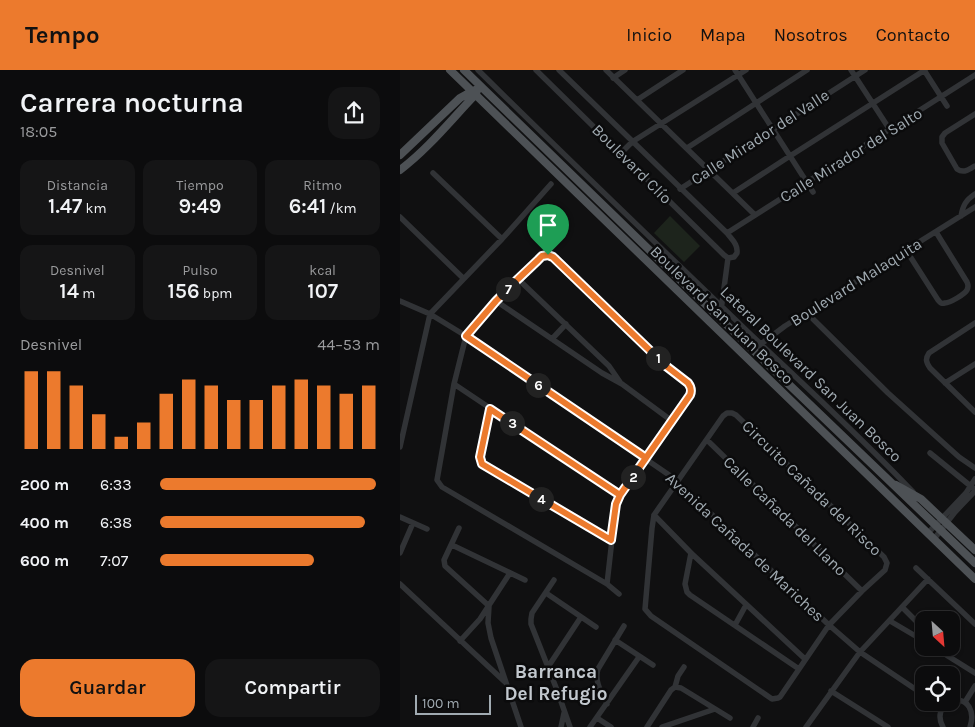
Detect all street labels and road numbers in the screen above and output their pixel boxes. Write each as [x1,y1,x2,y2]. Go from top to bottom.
street label: Calle Mirador del Valle [687,85,833,189]
street label: Calle Mirador del Salto [776,103,926,207]
street label: Boulevard Clío [588,120,676,208]
street label: Boulevard Malaquita [787,234,925,330]
street label: Boulevard San Juan Bosco [647,242,797,388]
street label: Lateral Boulevard San Juan Bosco [716,282,906,466]
street label: Circuito Cañada del Risco [738,416,886,560]
street label: Calle Cañada del Llano [719,452,851,580]
street label: Avenida Cañada de Mariches [662,469,828,625]

